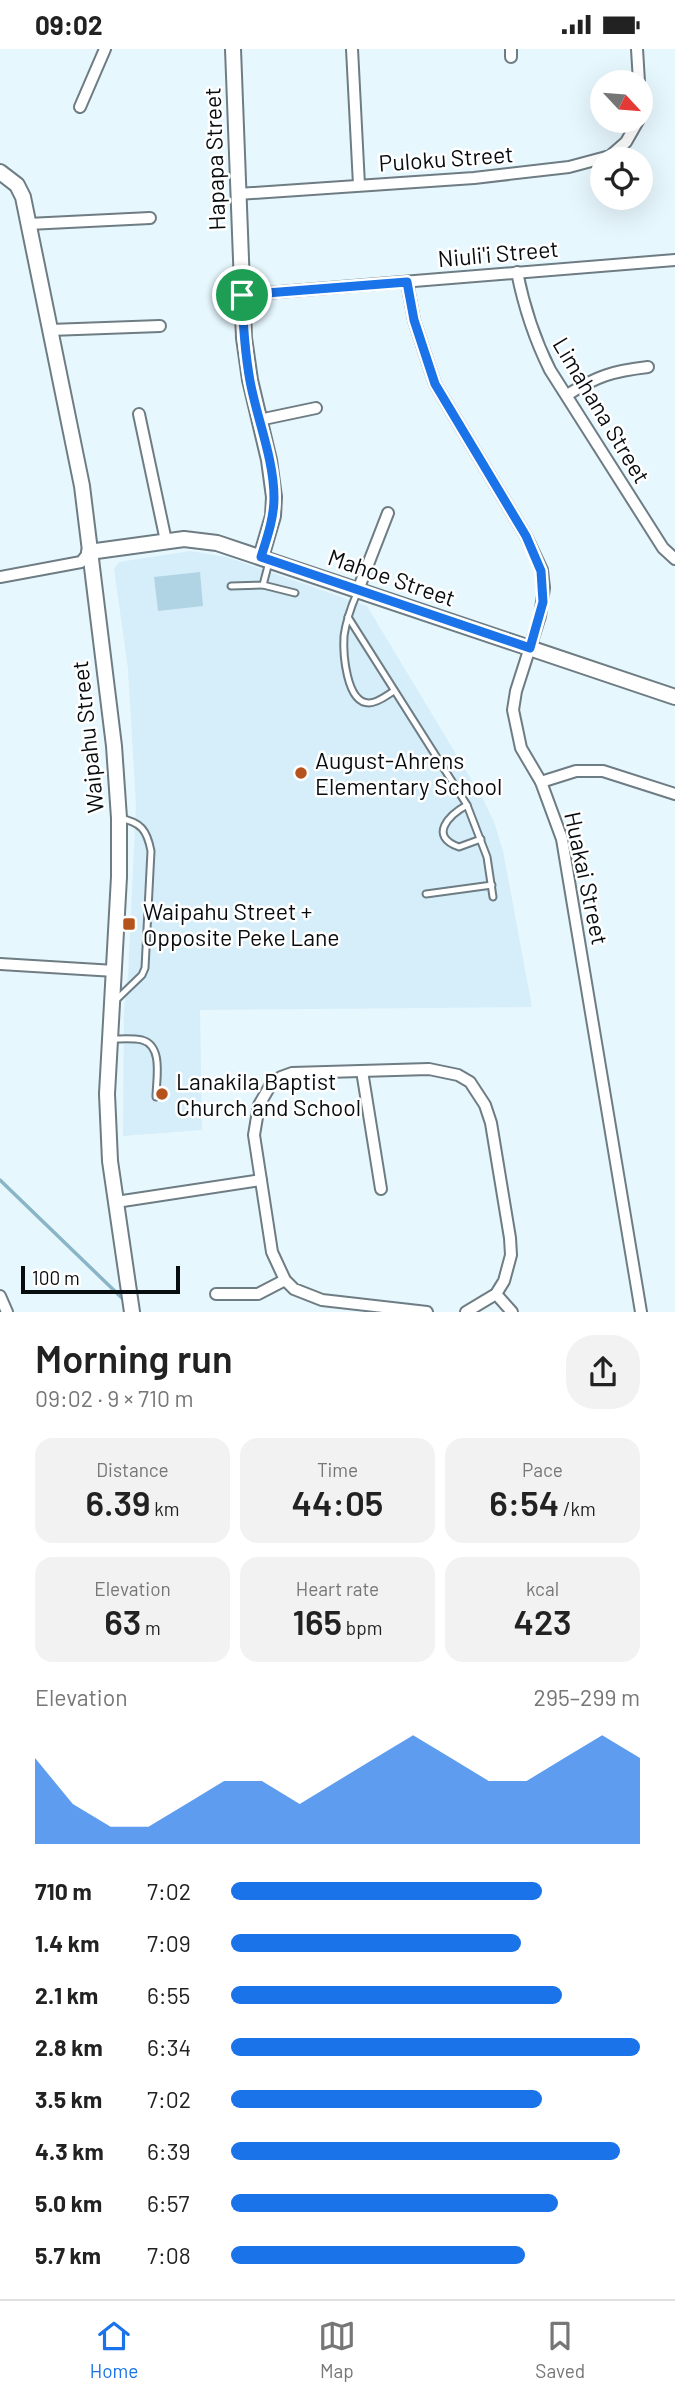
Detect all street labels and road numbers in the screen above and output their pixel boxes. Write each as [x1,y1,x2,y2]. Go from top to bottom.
street label: Hapapa Street [198,87,230,231]
street label: Puloku Street [378,139,514,177]
street label: Niuli'i Street [436,234,560,272]
street label: Limahana Street [547,332,657,488]
street label: Mahoe Street [325,542,459,612]
street label: Waipahu Street [65,659,109,815]
street label: Huakai Street [559,809,615,947]

